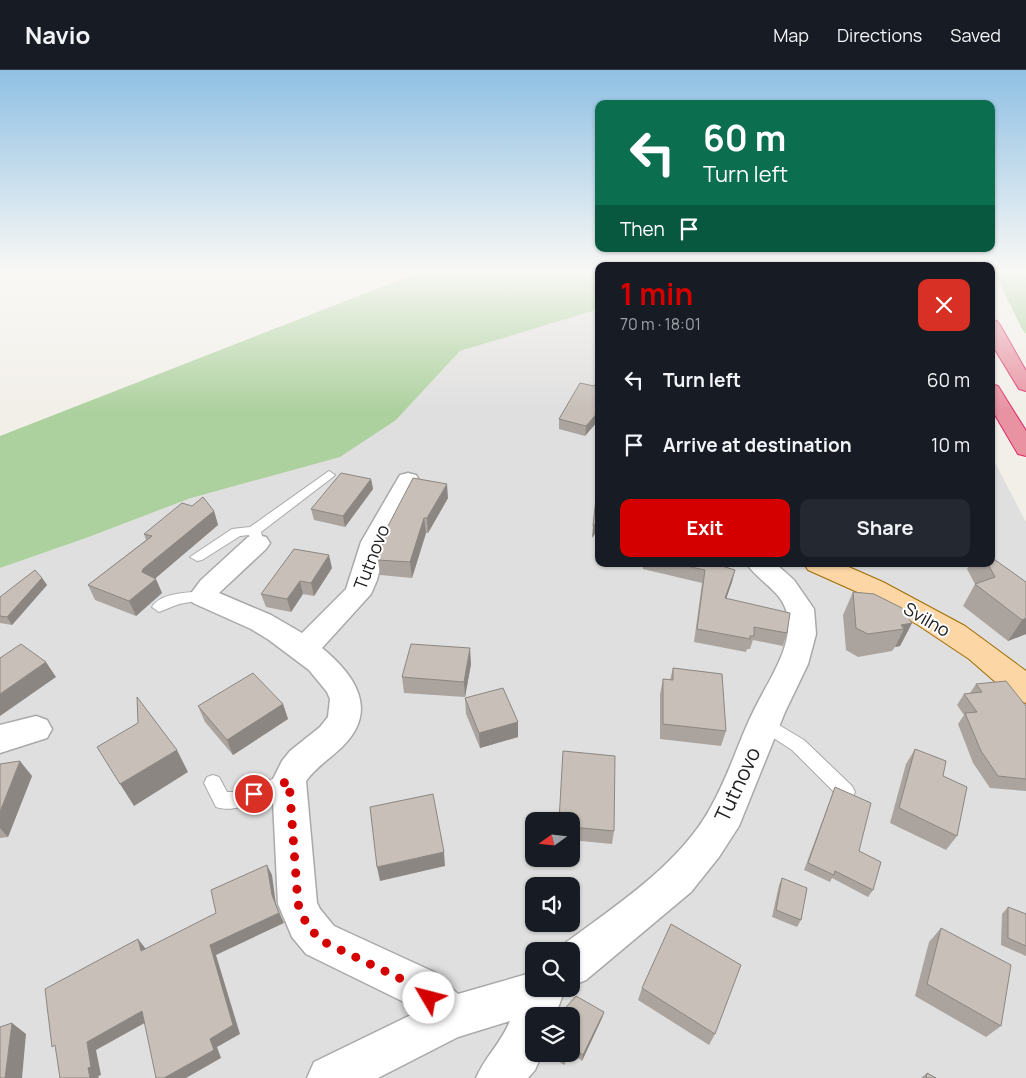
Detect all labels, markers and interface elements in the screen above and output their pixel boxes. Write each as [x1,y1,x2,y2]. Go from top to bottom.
text: Navio [25,18,90,51]
text: Map [773,23,809,47]
text: Directions [837,23,922,47]
text: Saved [950,23,1001,47]
text: 60 m [703,114,786,162]
icon: left [620,120,685,185]
text: Turn left [703,159,788,189]
icon: arrive [675,215,703,243]
text: Then [620,216,665,242]
text: 1 min [620,273,693,314]
button: close [918,279,970,331]
text: 70 m · 18:01 [620,313,701,335]
icon: left [620,366,648,394]
text: Turn left [663,367,741,393]
text: 60 m [927,367,970,393]
icon: arrive [620,431,648,459]
text: Arrive at destination [663,432,852,458]
text: 10 m [931,432,970,458]
button: Exit [620,499,790,557]
button: Share [800,499,970,557]
street label: Tutnovo [348,521,394,593]
street label: Svilno [899,596,955,642]
street label: Tutnovo [708,742,766,826]
pin [233,773,275,815]
icon: arrive [240,780,268,808]
north arrow [525,812,580,868]
map controls [525,812,580,1062]
button: sound [525,877,580,932]
button: search [525,942,580,997]
position arrow [402,971,454,1023]
button: layers [525,1007,580,1062]

